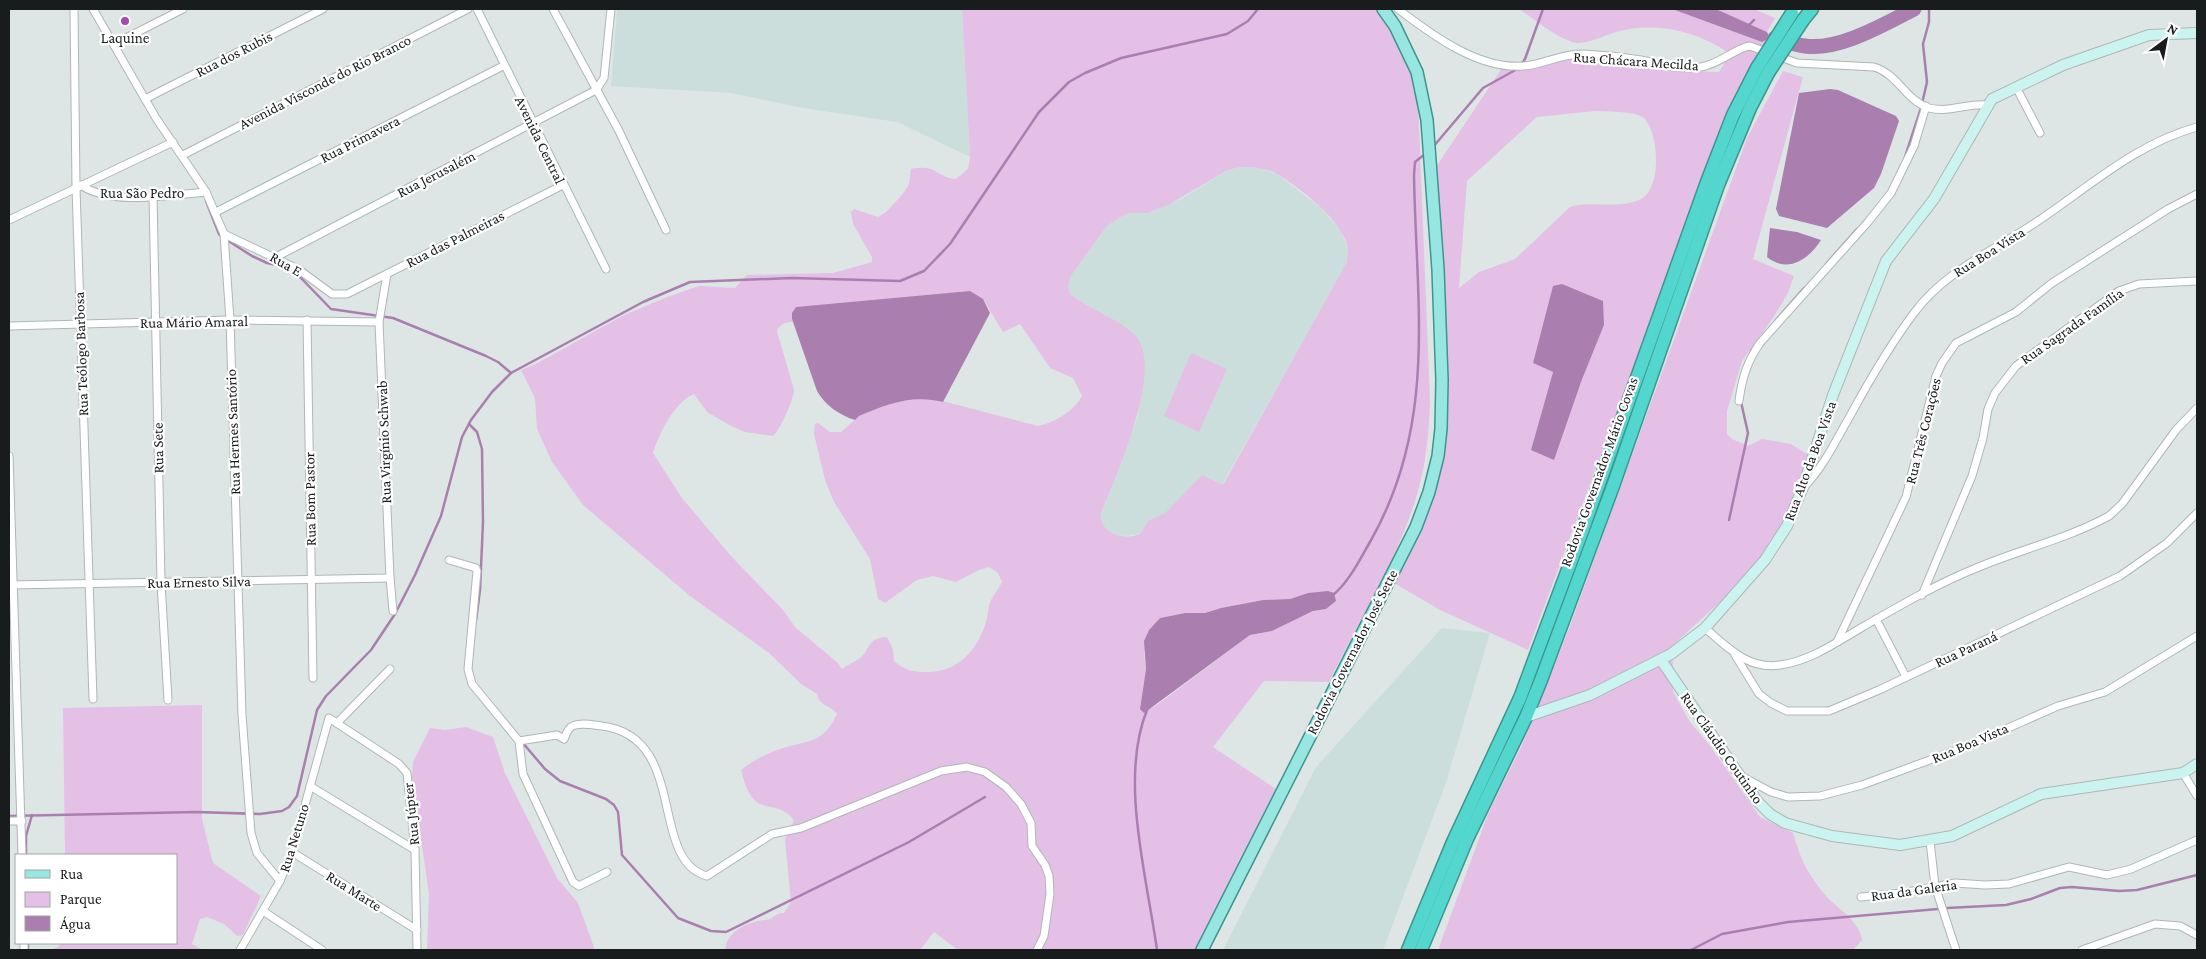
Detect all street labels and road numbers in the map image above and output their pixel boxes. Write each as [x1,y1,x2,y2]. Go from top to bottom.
street label: Rua dos Rubis [193,28,275,80]
street label: Avenida Visconde do Rio Branco [236,32,414,132]
street label: Rua Chácara Mecilda [1573,49,1699,73]
street label: Avenida Central [512,94,568,186]
street label: Rua Primavera [318,112,402,166]
street label: Rua Jerusalém [394,147,478,201]
street label: Rua São Pedro [100,185,184,201]
street label: Rua das Palmeiras [403,207,507,271]
street label: Rua Boa Vista [1950,224,2028,280]
street label: Rua E [267,249,305,279]
street label: Rua Sagrada Família [2018,285,2127,368]
street label: Rua Teólogo Barbosa [71,291,92,417]
street label: Rua Mário Amaral [140,313,248,331]
street label: Rua Hermes Santório [223,369,243,495]
street label: Rodovia Governador Mário Covas [1557,375,1641,569]
street label: Rua Três Corações [1902,376,1945,486]
street label: Rua Virgínio Schwab [374,380,395,504]
street label: Rua Alto da Boa Vista [1781,399,1839,523]
street label: Rua Sete [150,422,166,474]
street label: Rua Bom Pastor [301,451,319,546]
street label: Rodovia Governador José Sette [1303,567,1402,738]
street label: Rua Ernesto Silva [147,573,251,591]
street label: Rua Paraná [1932,628,2000,670]
street label: Rua Cláudio Coutinho [1678,689,1766,807]
street label: Rua Boa Vista [1929,720,2011,766]
street label: Rua Júpter [400,781,423,846]
street label: Rua Netuno [276,802,312,874]
street label: Rua Marte [323,868,385,914]
street label: Rua da Galeria [1870,876,1958,904]

